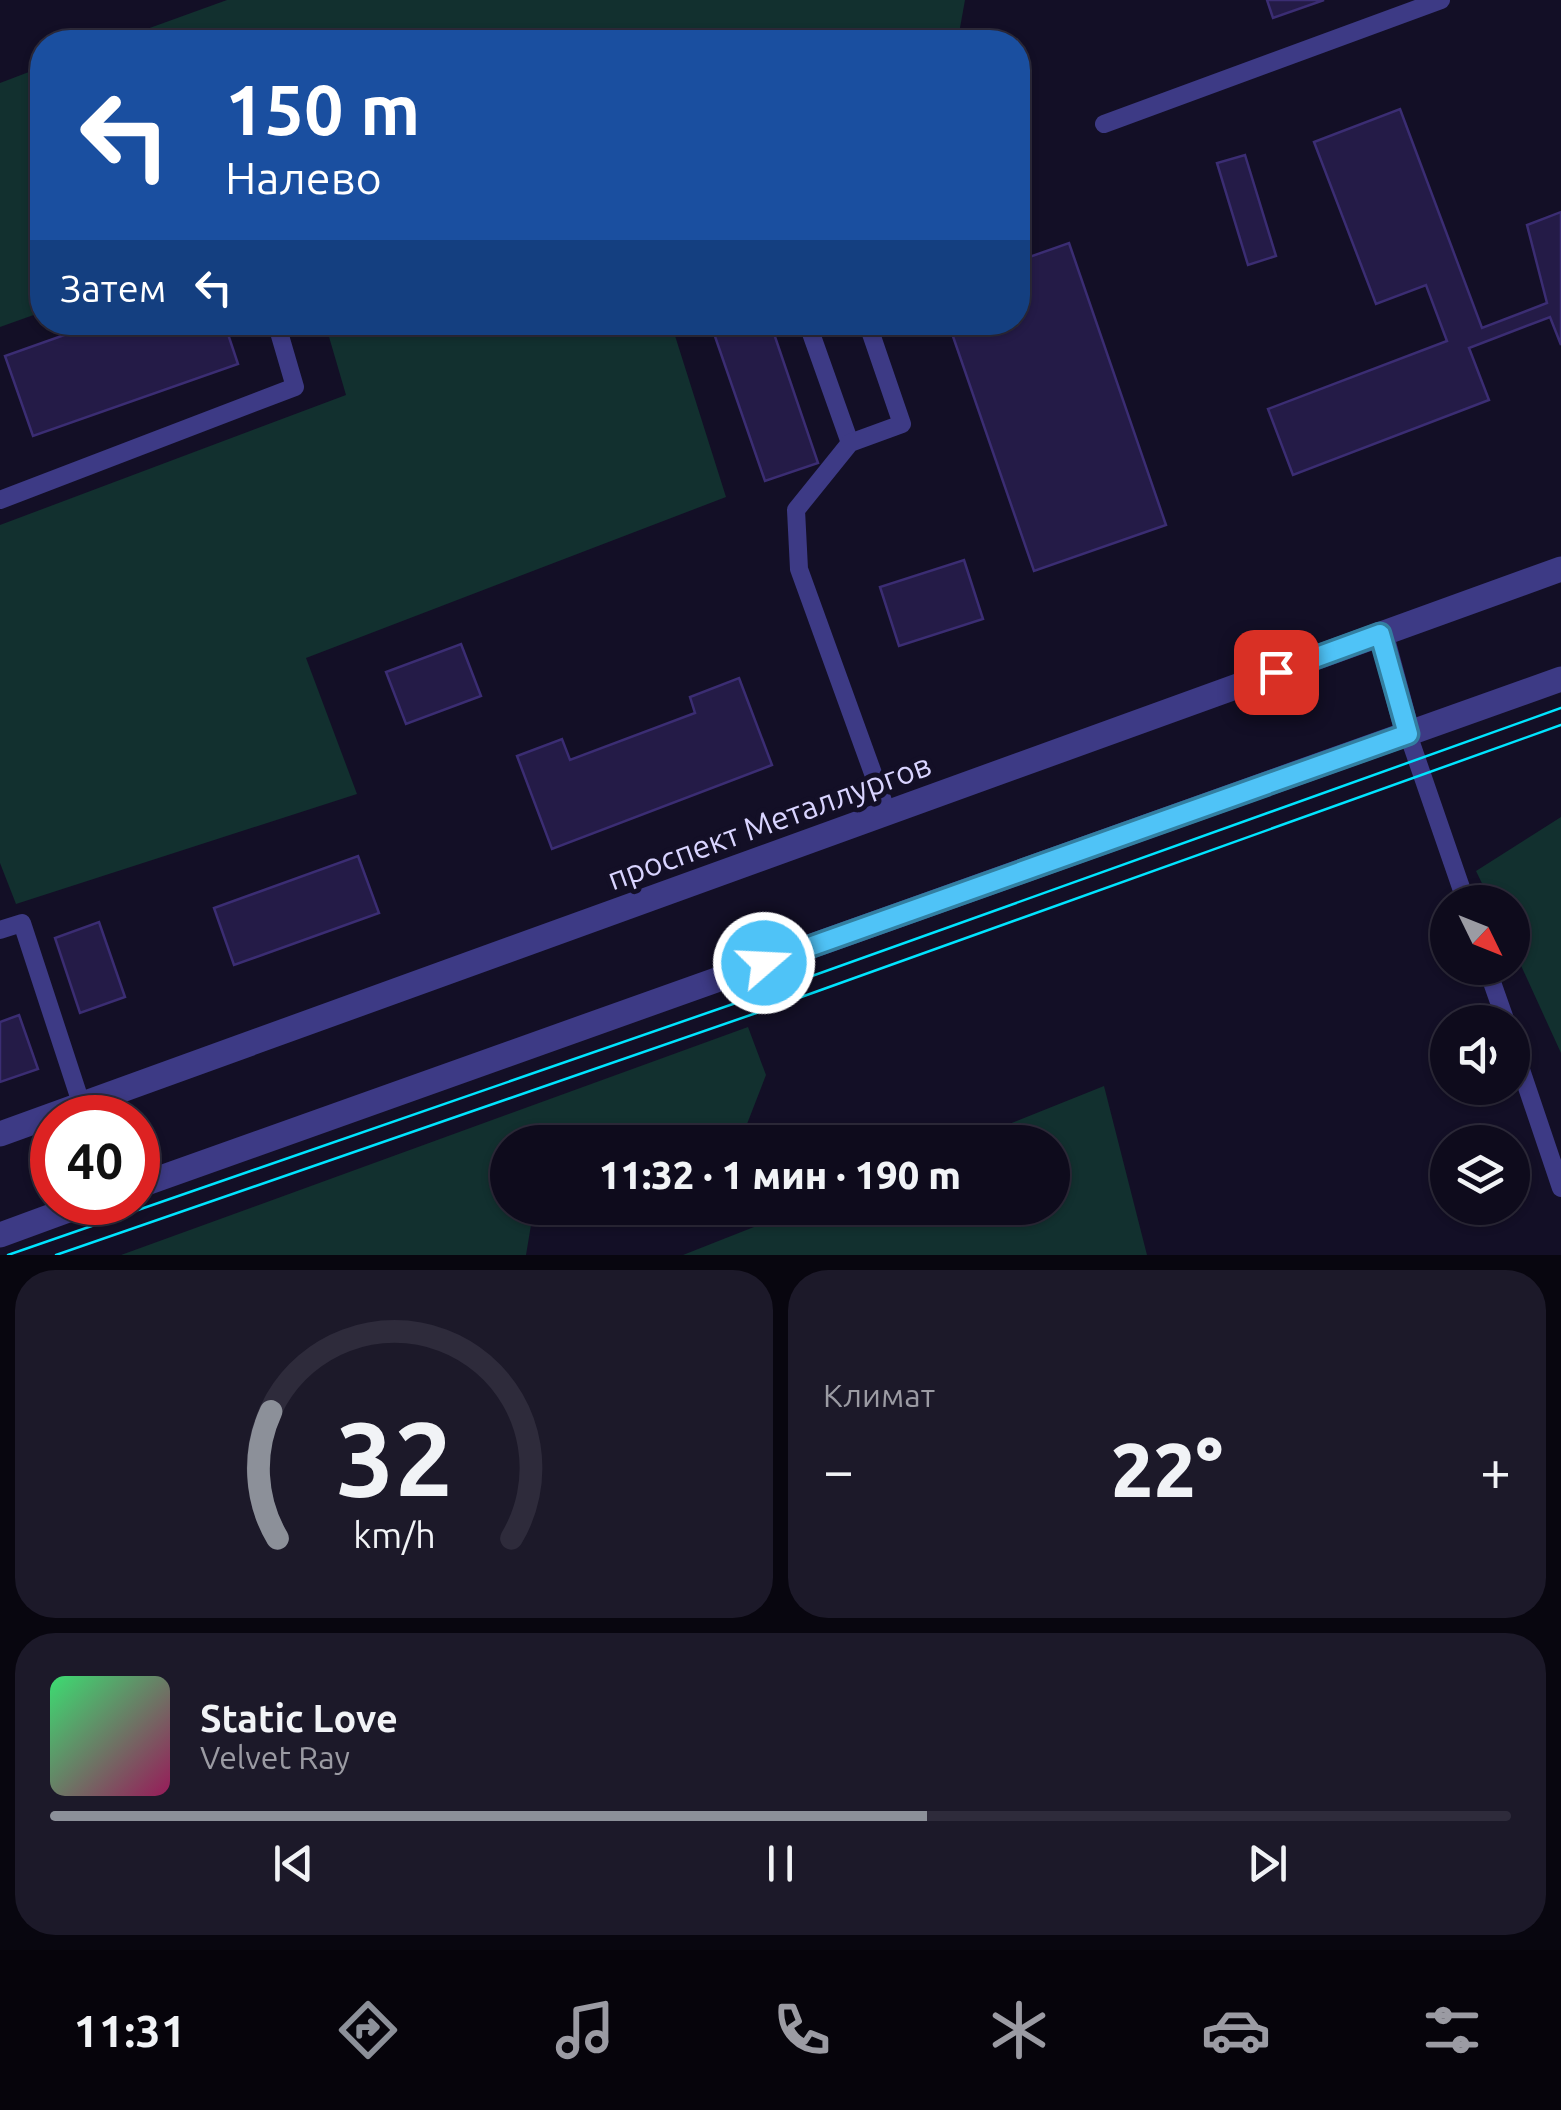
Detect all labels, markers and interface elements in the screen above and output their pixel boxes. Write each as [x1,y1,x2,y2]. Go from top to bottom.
icon: left [60,70,190,200]
text: 150 m [225,70,420,148]
text: Налево [225,152,382,203]
icon: left [186,260,241,315]
text: Затем [60,267,166,309]
pin [1234,630,1319,715]
icon: arrive [1249,645,1304,700]
street label: проспект Металлургов [602,746,936,896]
north arrow [1430,885,1530,985]
map controls [1430,885,1530,1225]
position arrow [712,911,816,1015]
button: sound [1430,1005,1530,1105]
speed limit sign: 40 [30,1095,160,1225]
button: layers [1430,1125,1530,1225]
text: 11:32 · 1 мин · 190 m [599,1154,961,1196]
text: Климат [823,1377,935,1413]
text: 32 [335,1399,453,1516]
text: 22° [1111,1427,1223,1511]
text: − [823,1439,854,1500]
text: + [1480,1439,1511,1500]
text: km/h [353,1515,435,1555]
text: Static Love [200,1697,398,1739]
text: Velvet Ray [200,1739,350,1775]
icon: previous [266,1836,321,1891]
icon: pause [753,1836,808,1891]
icon: next [1240,1836,1295,1891]
icon: directions [333,1995,403,2065]
icon: music [550,1995,620,2065]
icon: phone [767,1995,837,2065]
icon: climate [984,1995,1054,2065]
icon: car [1201,1995,1271,2065]
icon: filters [1417,1995,1487,2065]
text: 11:31 [73,2005,186,2056]

